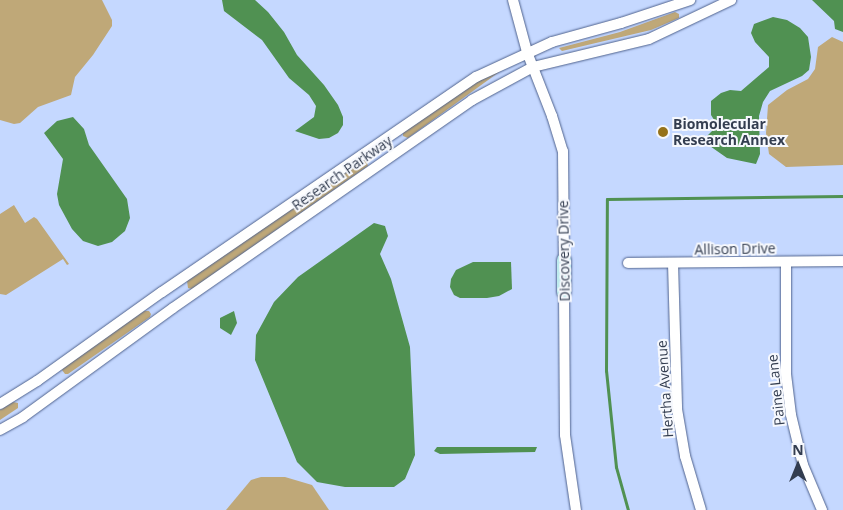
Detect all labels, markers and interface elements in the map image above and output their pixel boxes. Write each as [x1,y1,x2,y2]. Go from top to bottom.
place label: Biomolecular Research Annex [673,116,785,148]
marker: Biomolecular Research Annex [657,126,669,138]
street label: Research Parkway [289,132,395,214]
street label: Discovery Drive [555,200,573,302]
street label: Allison Drive [694,240,776,258]
street label: Hertha Avenue [653,340,677,438]
street label: Paine Lane [764,354,788,426]
north arrow [773,440,823,490]
text: N [792,440,804,459]

